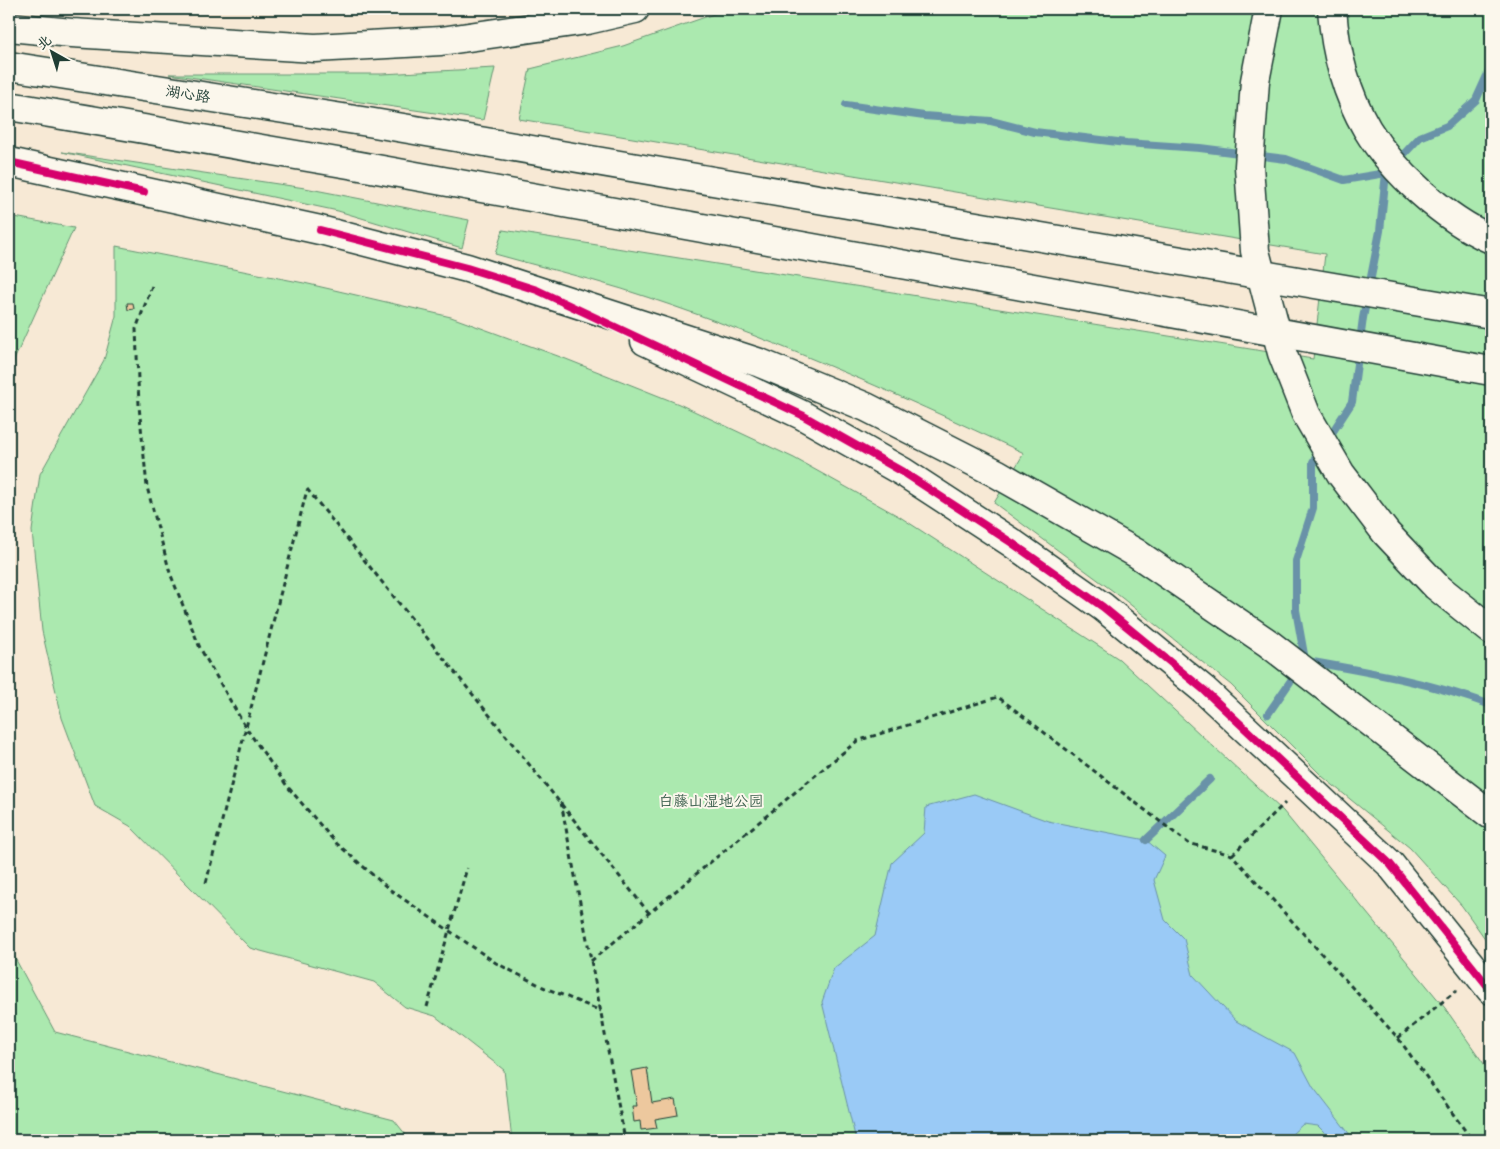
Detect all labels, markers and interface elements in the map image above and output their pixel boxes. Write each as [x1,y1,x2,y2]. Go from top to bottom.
north arrow [28,28,78,78]
text: 北 [31,28,57,56]
street label: 湖心路 [164,78,212,110]
park label: 白藤山湿地公园 [658,788,764,814]

